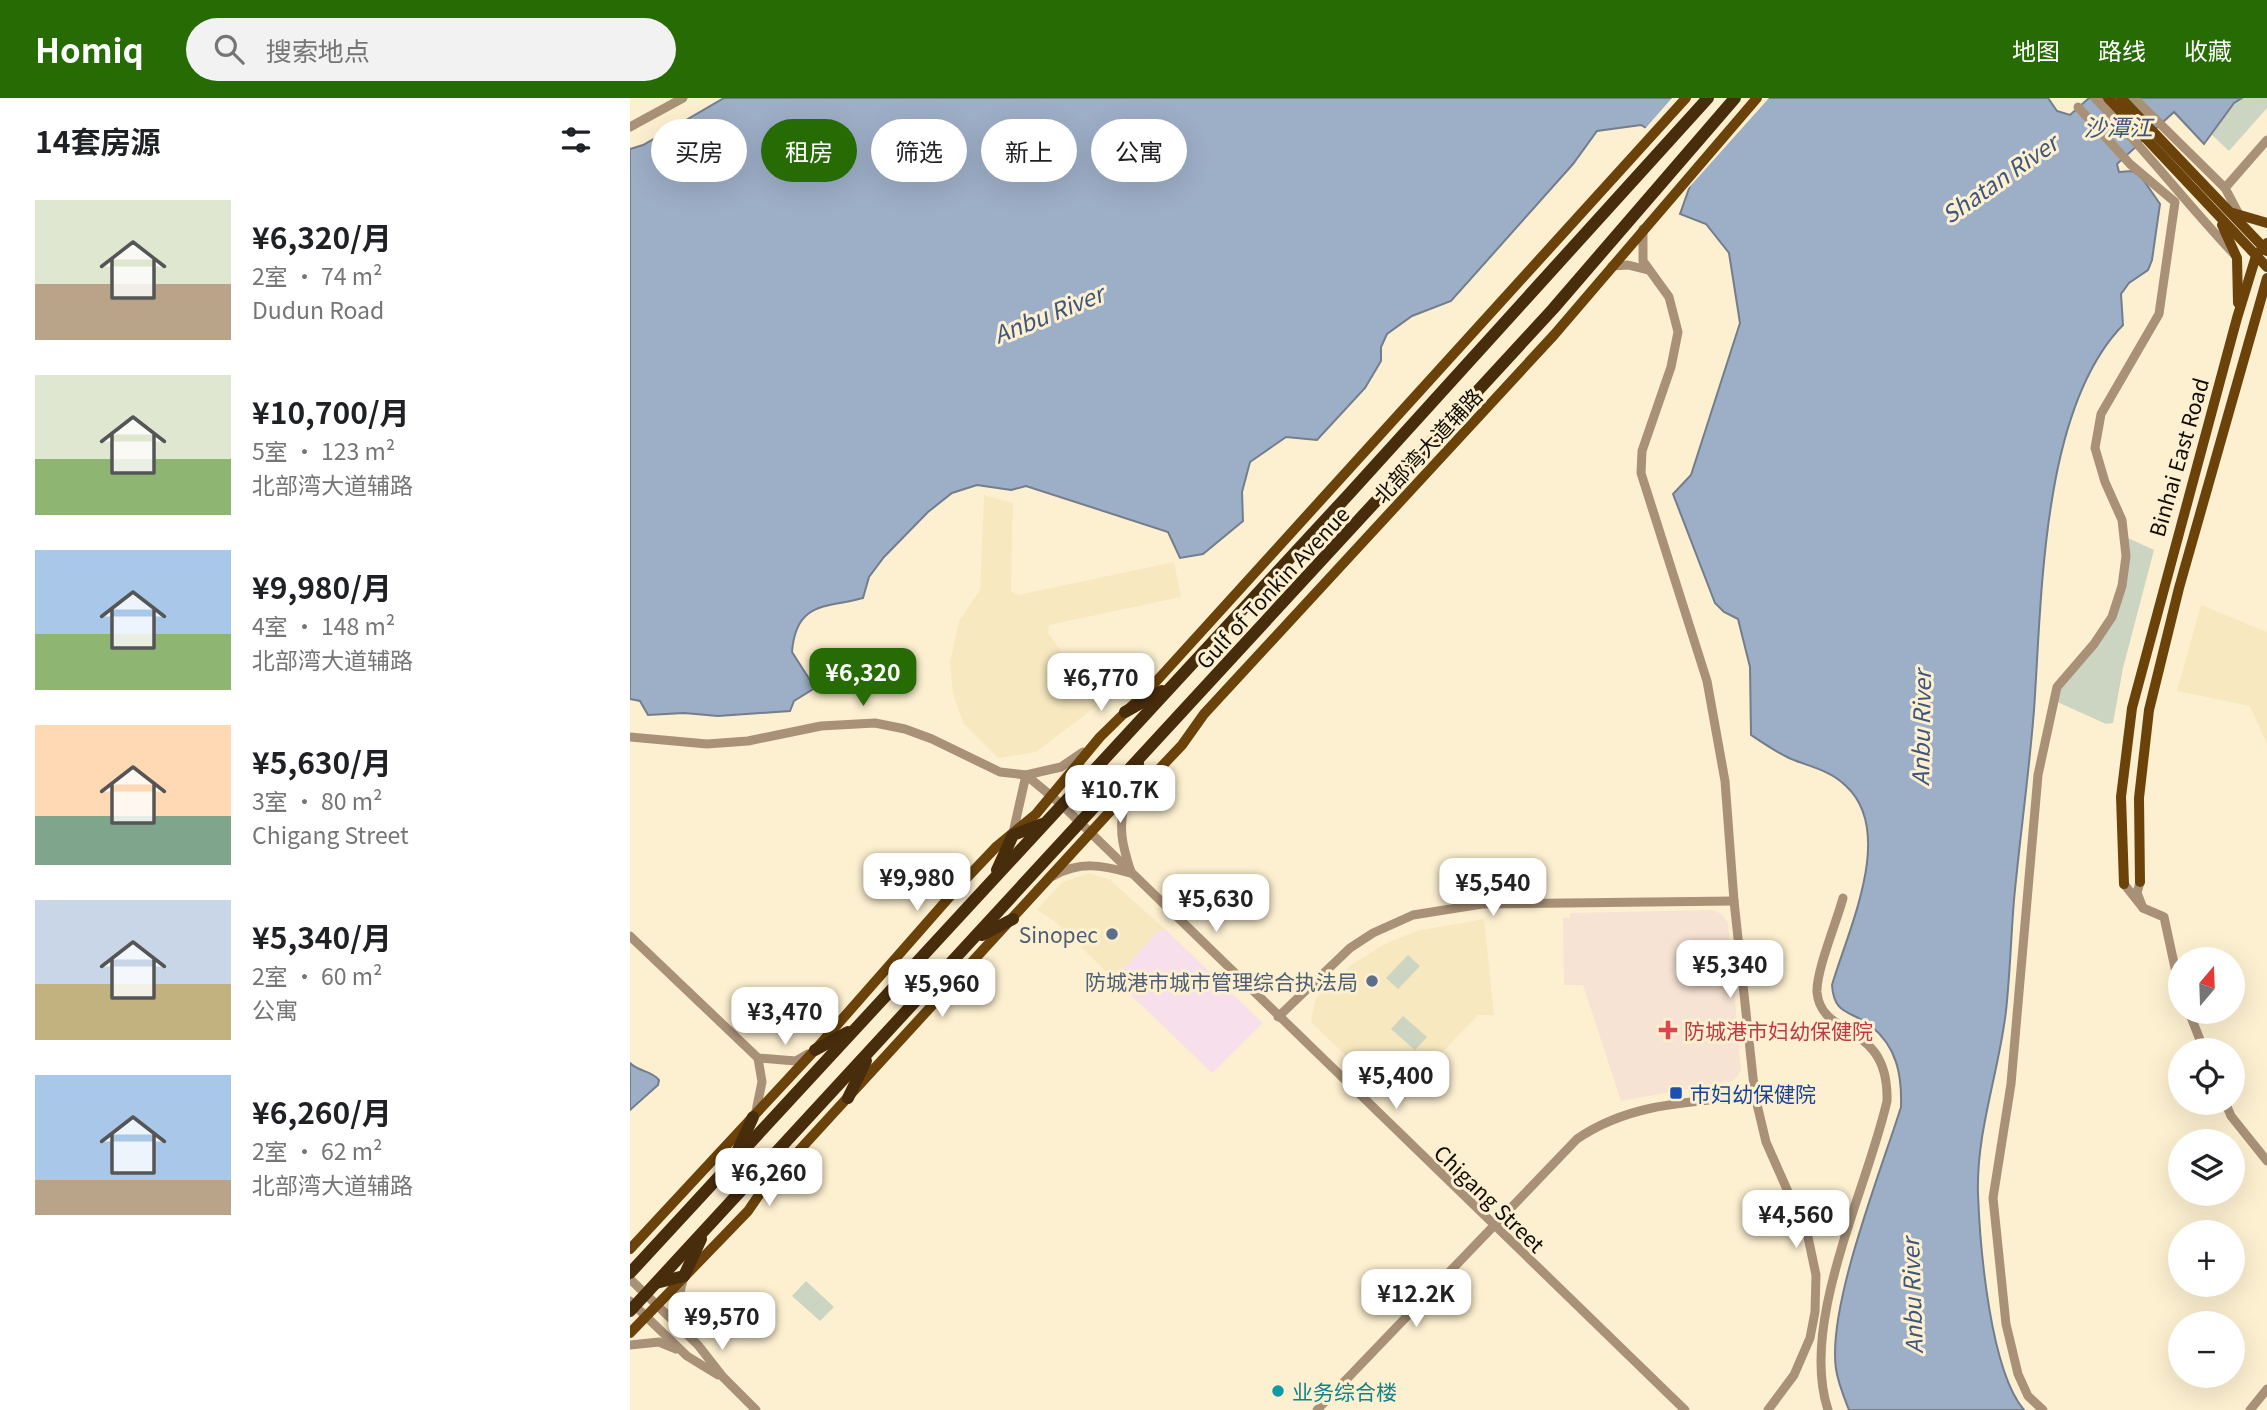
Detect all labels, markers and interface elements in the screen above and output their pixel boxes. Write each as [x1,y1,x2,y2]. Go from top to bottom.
search box [186,18,676,81]
text: Homiq [35,25,144,73]
icon: search [210,30,248,68]
text: 搜索地点 [266,31,370,68]
text: 地图 [2012,32,2060,67]
text: 路线 [2098,32,2146,67]
text: 收藏 [2184,32,2232,67]
water label: 沙潭江 [2084,109,2156,143]
text: 14套房源 [35,118,160,162]
chip: 买房 [651,119,747,182]
chip: 租房 [761,119,857,182]
chip: 筛选 [871,119,967,182]
chip: 新上 [981,119,1077,182]
chip: 公寓 [1091,119,1187,182]
icon: filters [557,121,595,159]
water label: Shatan River [1934,123,2067,231]
text: ¥6,320/月 [252,214,392,258]
icon: home [91,228,175,312]
text: 2室 · 74 m² [252,258,383,292]
water label: Anbu River [988,274,1112,350]
text: Dudun Road [252,292,384,326]
street label: Binhai East Road [2141,374,2215,540]
street label: 北部湾大道辅路 [1366,381,1488,509]
text: ¥10,700/月 [252,389,410,433]
icon: home [91,403,175,487]
text: 5室 · 123 m² [252,433,395,467]
text: 北部湾大道辅路 [252,467,413,501]
street label: Gulf of Tonkin Avenue [1189,499,1355,675]
text: ¥9,980/月 [252,564,392,608]
icon: home [91,578,175,662]
text: 4室 · 148 m² [252,608,395,642]
text: 北部湾大道辅路 [252,642,413,676]
pin: ¥6,320 [806,648,920,708]
text: ¥6,320 [825,654,901,688]
pin: ¥6,770 [1044,654,1158,713]
text: ¥6,770 [1063,659,1139,693]
water label: Anbu River [1902,666,1938,786]
text: ¥5,630/月 [252,739,392,783]
icon: home [91,753,175,837]
pin: ¥10.7K [1063,766,1177,825]
text: ¥10.7K [1081,771,1159,805]
text: 3室 · 80 m² [252,783,383,817]
text: Chigang Street [252,817,409,851]
pin: ¥9,980 [860,854,974,913]
pin: ¥5,540 [1436,858,1550,918]
text: ¥9,980 [879,859,955,893]
text: ¥5,540 [1455,864,1531,898]
pin: ¥5,630 [1159,874,1273,934]
text: ¥5,630 [1178,880,1254,914]
text: ¥5,340/月 [252,914,392,958]
place label: Sinopec [1019,919,1098,949]
marker: Sinopec [1104,926,1120,942]
icon: home [91,928,175,1012]
pin: ¥5,340 [1673,940,1787,1000]
text: ¥5,340 [1692,946,1768,980]
north arrow [2168,947,2245,1024]
map controls [2168,947,2245,1388]
text: 2室 · 60 m² [252,958,383,992]
pin: ¥5,960 [885,960,999,1019]
text: ¥5,960 [904,965,980,999]
place label: 防城港市城市管理综合执法局 [1085,966,1358,996]
marker: 防城港市城市管理综合执法局 [1364,973,1380,989]
pin: ¥3,470 [728,988,842,1047]
text: 公寓 [252,992,298,1026]
text: ¥3,470 [747,993,823,1027]
place label: 防城港市妇幼保健院 [1684,1015,1873,1045]
marker: 防城港市妇幼保健院 [1658,1020,1678,1040]
button: locate [2168,1038,2245,1115]
pin: ¥5,400 [1339,1052,1453,1111]
text: ¥5,400 [1358,1057,1434,1091]
place label: 巿妇幼保健院 [1690,1078,1816,1108]
marker: 巿妇幼保健院 [1668,1085,1684,1101]
text: ¥6,260/月 [252,1089,392,1133]
icon: home [91,1103,175,1187]
button: layers [2168,1129,2245,1206]
text: 2室 · 62 m² [252,1133,383,1167]
street label: Chigang Street [1428,1138,1552,1259]
pin: ¥6,260 [712,1148,826,1208]
text: ¥6,260 [731,1154,807,1188]
text: 北部湾大道辅路 [252,1167,413,1201]
pin: ¥4,560 [1739,1190,1853,1250]
text: ¥4,560 [1758,1196,1834,1230]
button: + [2168,1220,2245,1297]
water label: Anbu River [1892,1233,1930,1354]
pin: ¥12.2K [1359,1270,1473,1329]
text: ¥12.2K [1377,1275,1455,1309]
pin: ¥9,570 [665,1292,779,1352]
text: ¥9,570 [684,1298,760,1332]
button: − [2168,1311,2245,1388]
place label: 业务综合楼 [1292,1376,1397,1406]
marker: 业务综合楼 [1270,1383,1286,1399]

